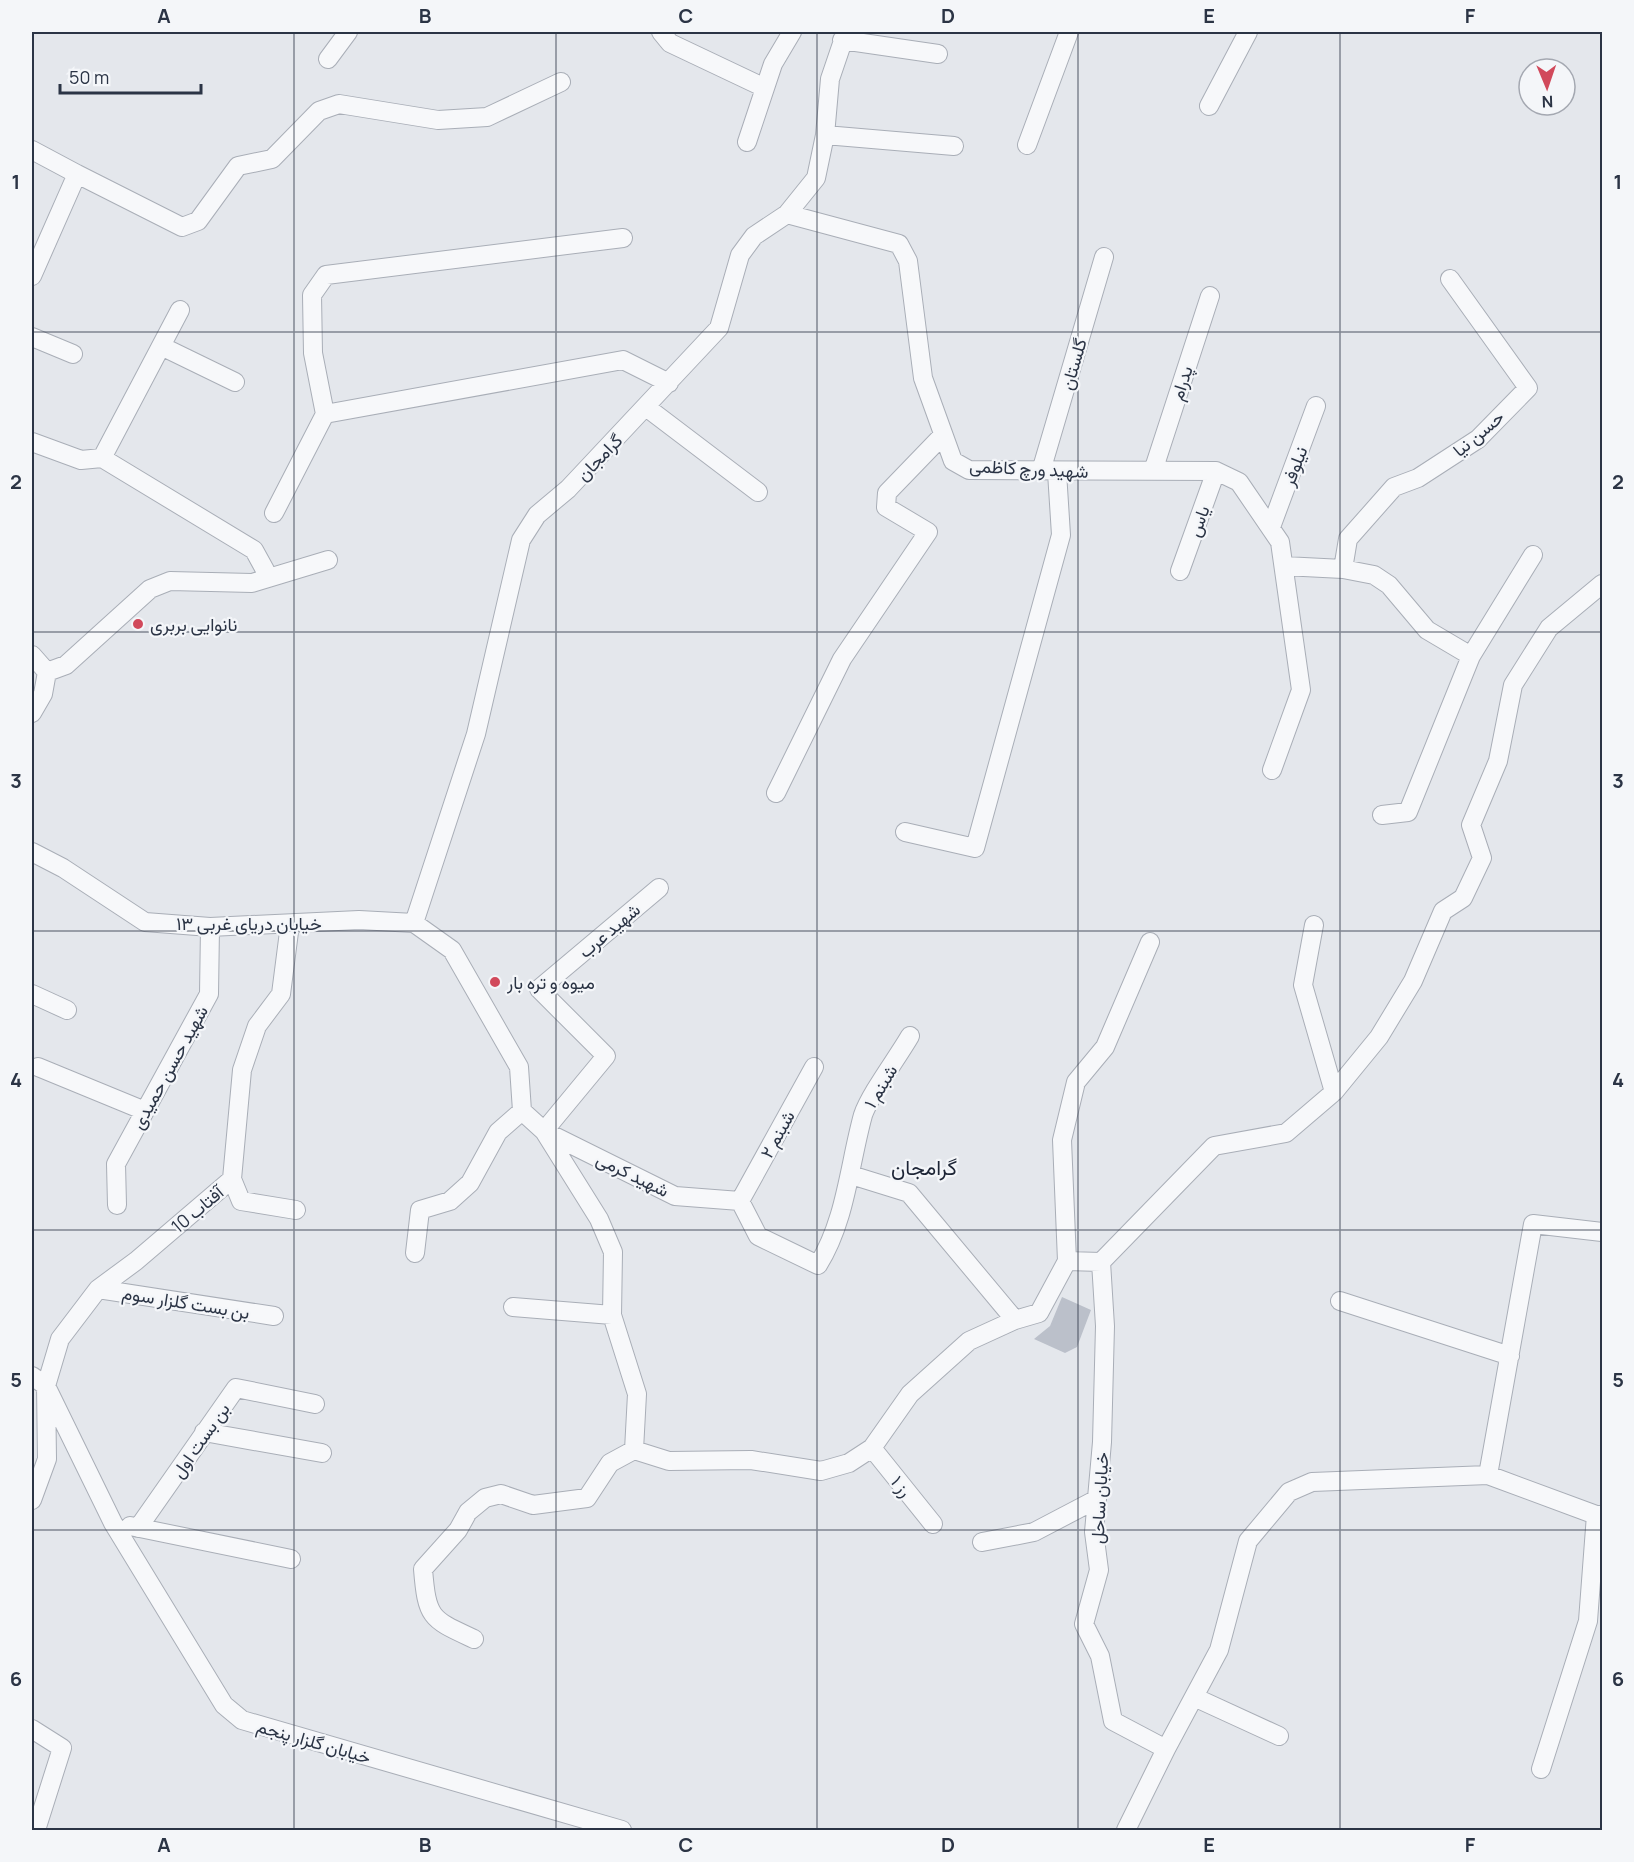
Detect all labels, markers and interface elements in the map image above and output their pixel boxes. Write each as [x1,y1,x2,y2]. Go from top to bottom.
text: A [157,2,171,29]
text: B [419,2,432,29]
text: C [679,2,693,29]
text: D [941,2,955,29]
text: E [1203,2,1215,29]
text: F [1465,2,1476,29]
scale bar [60,57,201,95]
north arrow [1517,57,1577,117]
text: 50 m [69,65,109,89]
text: N [1541,91,1554,113]
text: 1 [12,168,20,195]
text: 1 [1614,168,1622,195]
street label: گلستان [1054,335,1092,393]
street label: پدرام [1164,363,1199,404]
street label: حسن نیا [1447,404,1509,462]
street label: گرامجان [571,428,627,486]
street label: نیلوفر [1275,443,1312,490]
street label: شهید ورچ کاظمی [969,453,1089,484]
text: 2 [10,468,22,495]
text: 2 [1612,468,1624,495]
street label: یاس [1181,502,1215,540]
place label: نانوایی بربری [150,612,237,636]
marker: نانوایی بربری [131,617,145,631]
text: 3 [10,767,22,794]
text: 3 [1612,767,1624,794]
street label: شهید عرب [573,897,645,963]
street label: خیابان دریای غربی ۱۳ [176,911,322,935]
place label: میوه و تره بار [506,970,595,994]
marker: میوه و تره بار [488,975,502,989]
street label: شهید حسن حمیدی [125,1001,213,1133]
street label: شبنم ۱ [858,1060,903,1113]
text: 4 [10,1066,22,1093]
text: 4 [1612,1066,1624,1093]
street label: شبنم ۲ [754,1106,801,1163]
street label: شهید کرمی [593,1146,673,1202]
district label: گرامجان [891,1153,957,1181]
street label: آفتاب 10 [166,1179,230,1238]
street label: بن بست گلزار سوم [120,1280,252,1325]
text: 5 [10,1366,22,1393]
text: 5 [1612,1366,1624,1393]
street label: بن بست اول [165,1398,235,1482]
street label: خیابان ساحل [1085,1451,1113,1545]
street label: رز ۱ [886,1470,918,1502]
text: 6 [10,1665,22,1692]
text: 6 [1612,1665,1624,1692]
street label: خیابان گلزار پنجم [254,1713,374,1770]
text: A [157,1831,171,1858]
text: B [419,1831,432,1858]
text: C [679,1831,693,1858]
text: D [941,1831,955,1858]
text: E [1203,1831,1215,1858]
text: F [1465,1831,1476,1858]

